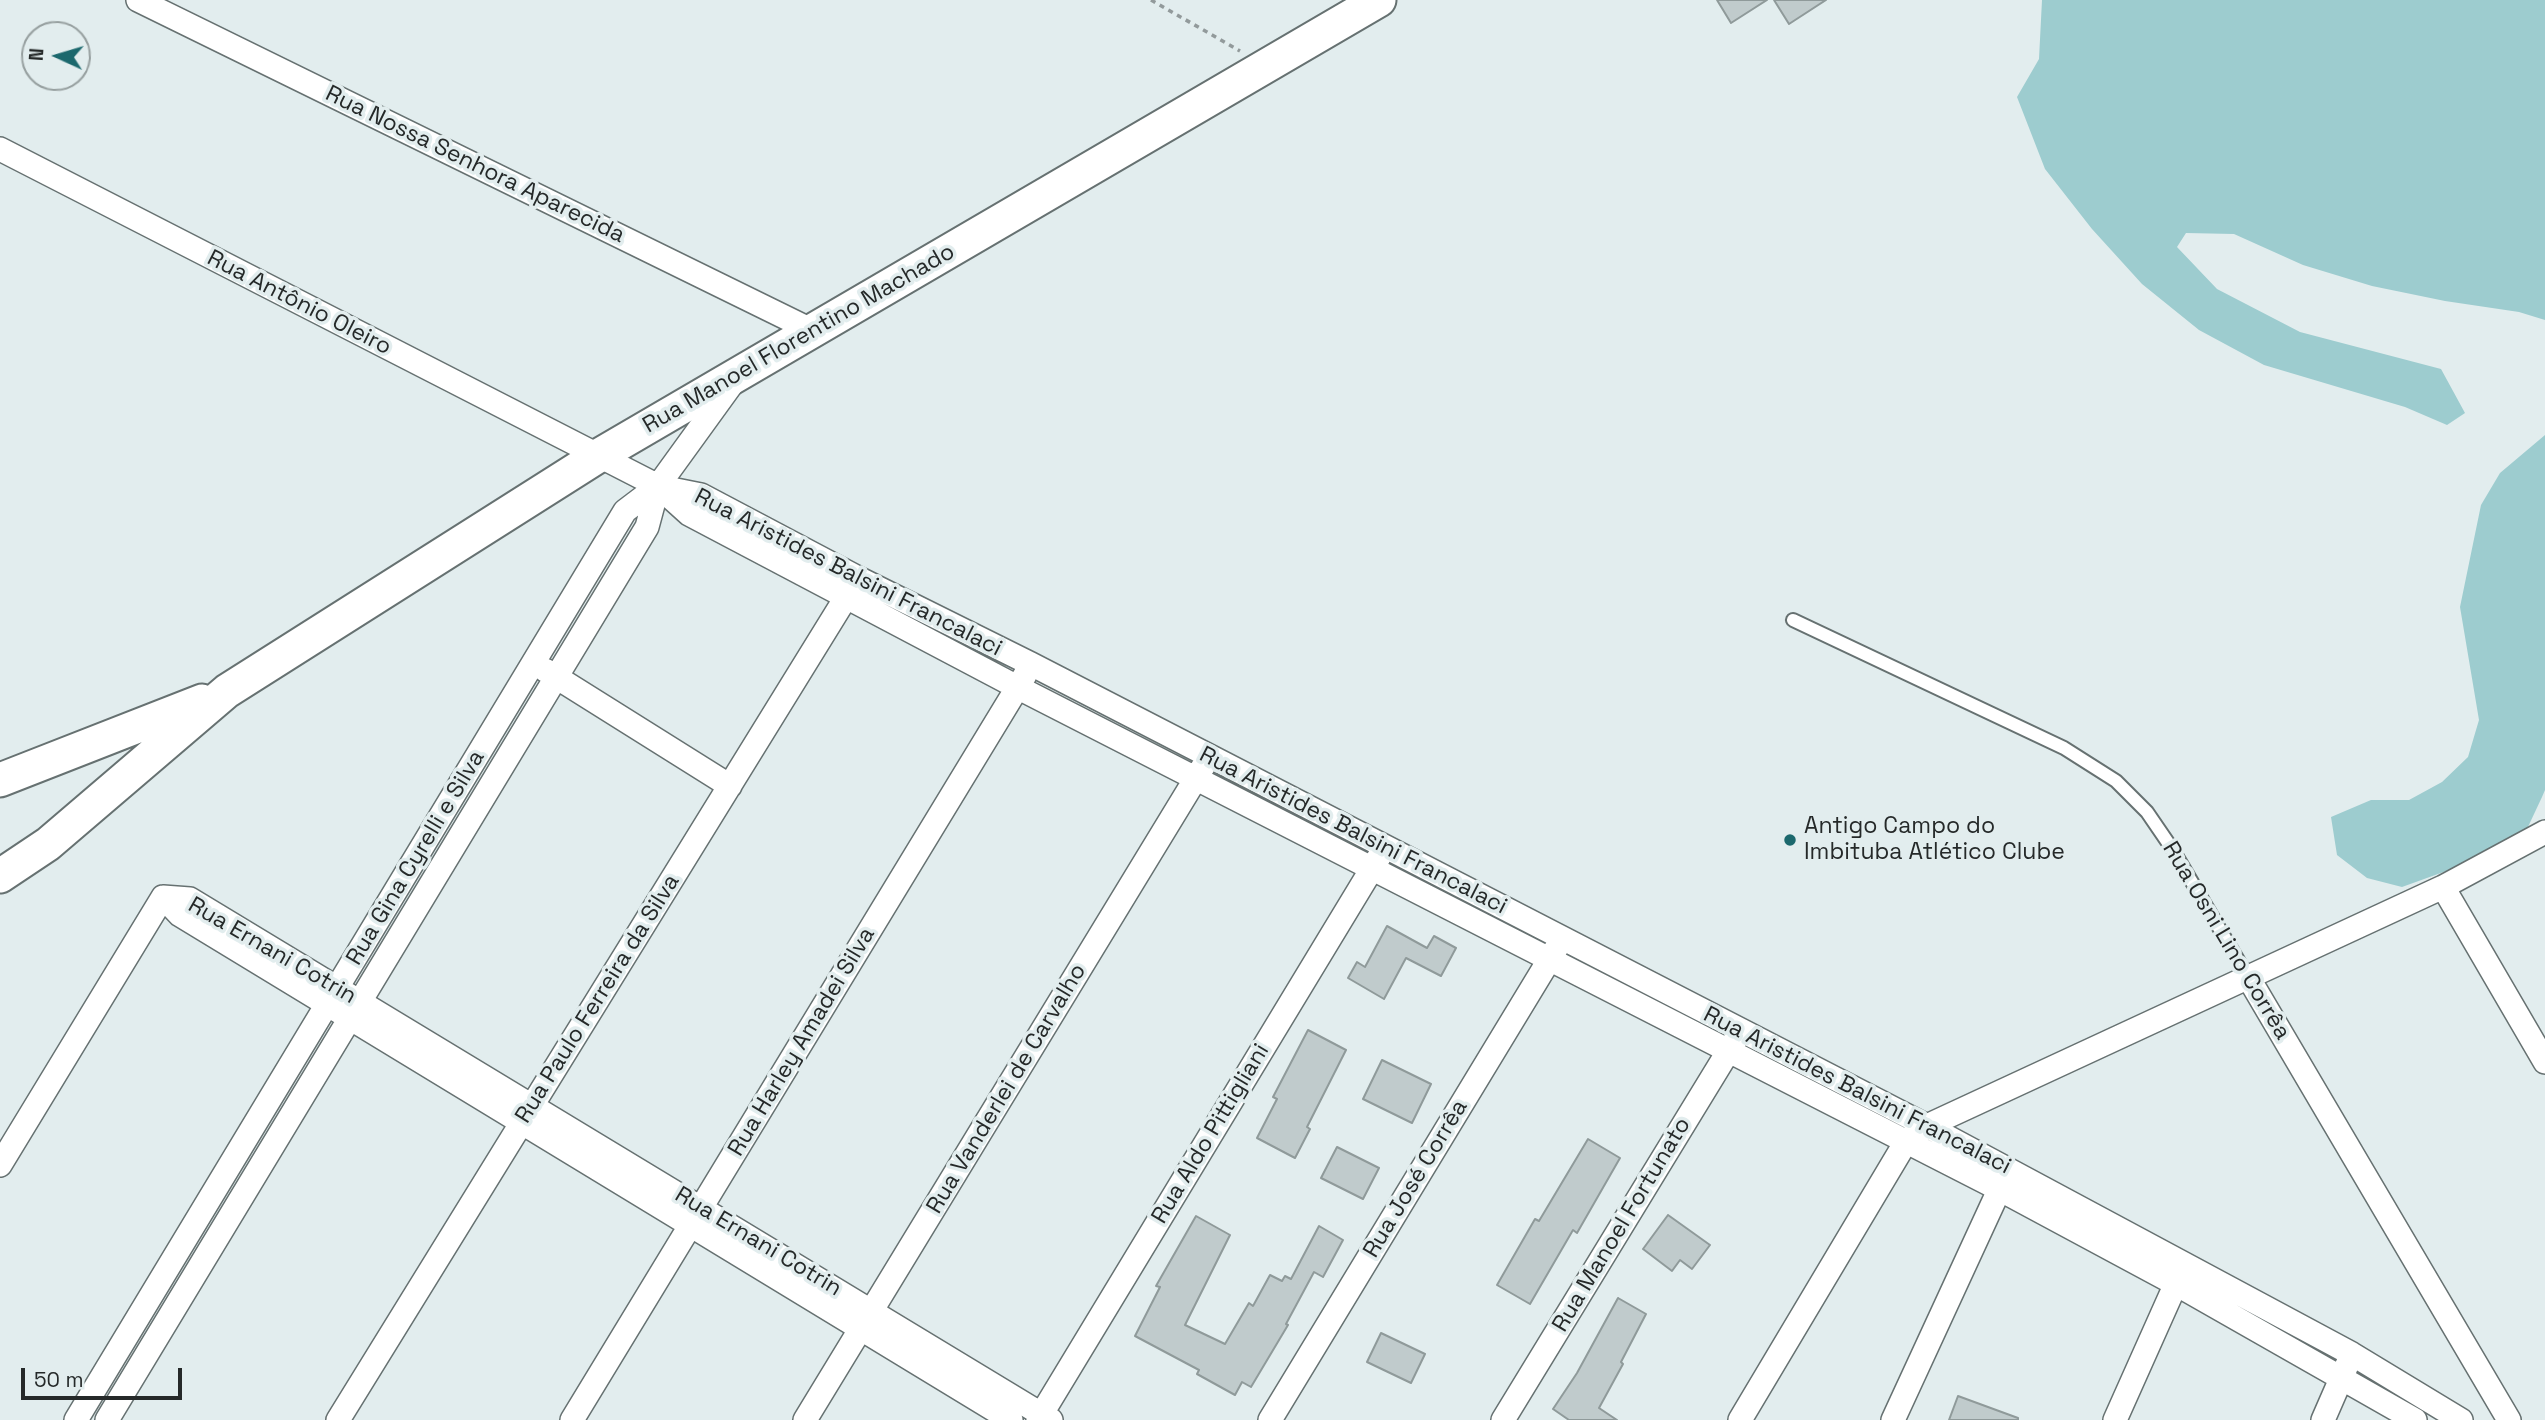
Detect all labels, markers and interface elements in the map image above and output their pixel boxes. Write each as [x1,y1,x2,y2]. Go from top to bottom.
north arrow [21,21,91,91]
text: N [24,47,49,62]
street label: Rua Nossa Senhora Aparecida [321,80,629,250]
street label: Rua Manoel Florentino Machado [638,238,960,440]
street label: Rua Antônio Oleiro [202,245,396,361]
street label: Rua Aristides Balsini Francalaci [690,483,1006,663]
street label: Rua Aristides Balsini Francalaci [1195,741,1511,921]
street label: Rua Gina Cyrelli e Silva [341,746,491,970]
place label: Antigo Campo do Imbituba Atlético Clube [1804,813,2065,867]
marker: Antigo Campo do Imbituba Atlético Clube [1782,832,1798,848]
street label: Rua Osni Lino Corrêa [2156,837,2296,1045]
street label: Rua Paulo Ferreira da Silva [510,870,686,1128]
street label: Rua Ernani Cotrin [183,892,361,1010]
street label: Rua Harley Amadei Silva [723,923,881,1161]
street label: Rua Vanderlei de Carvalho [921,959,1093,1219]
street label: Rua Aristides Balsini Francalaci [1699,1001,2015,1181]
street label: Rua Aldo Pittigliani [1146,1039,1276,1229]
street label: Rua José Corrêa [1358,1095,1474,1263]
street label: Rua Manoel Fortunato [1547,1113,1697,1337]
street label: Rua Ernani Cotrin [670,1181,846,1303]
scale bar [24,1354,186,1398]
text: 50 m [34,1366,84,1393]

